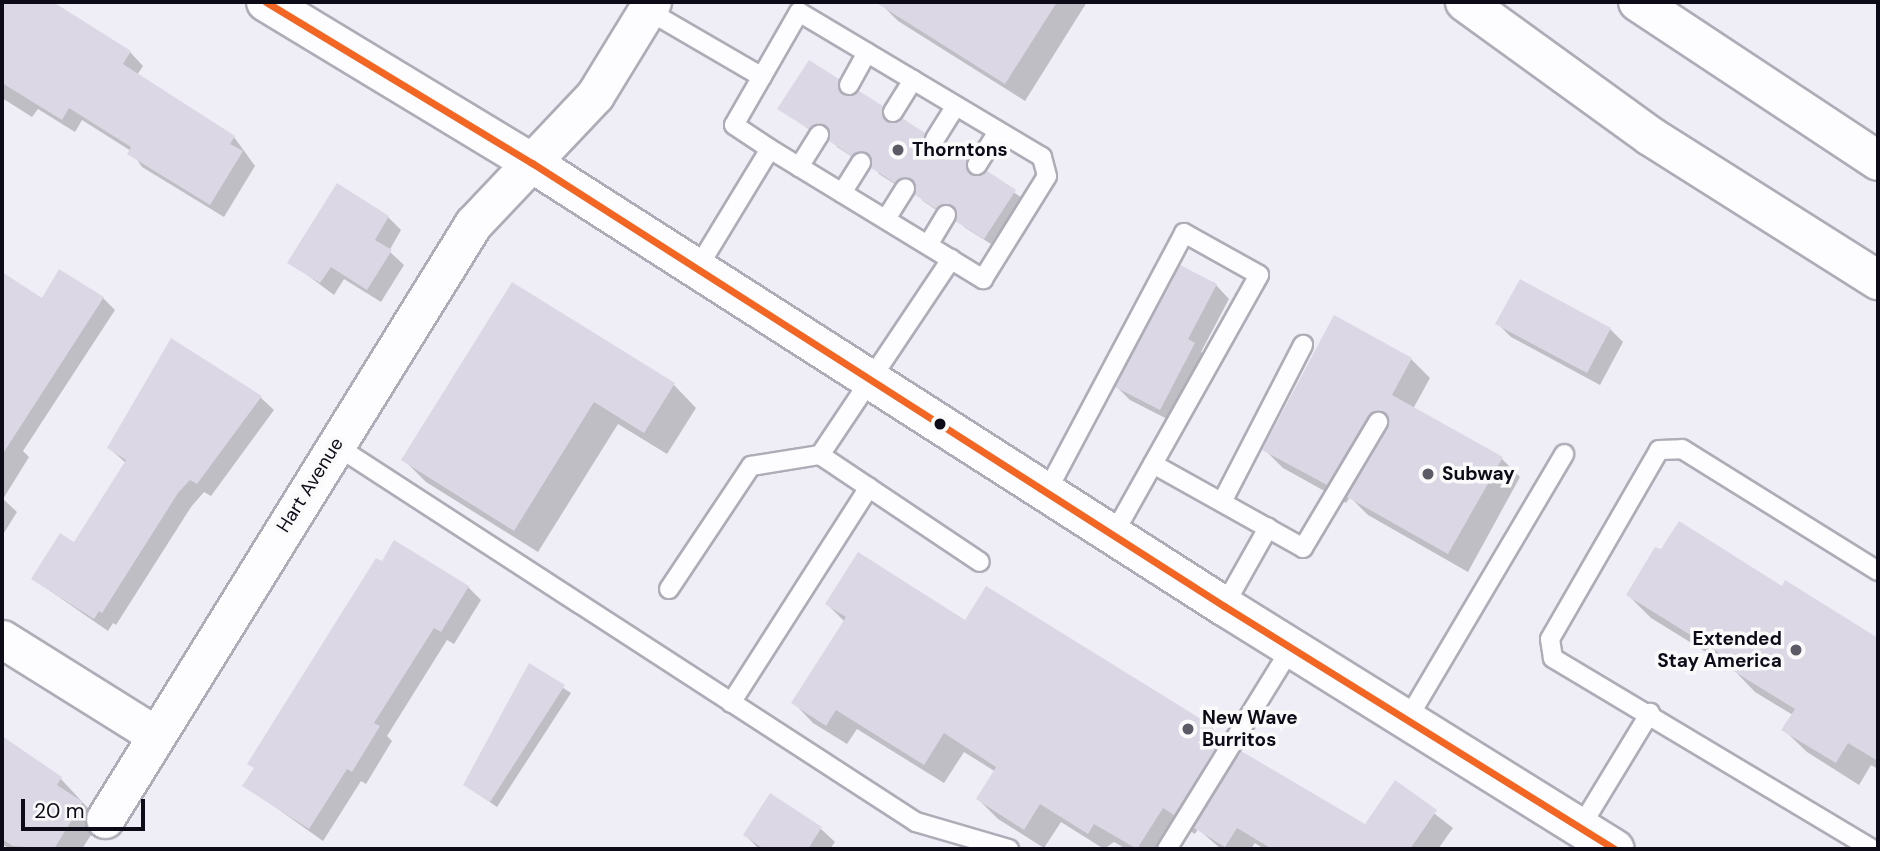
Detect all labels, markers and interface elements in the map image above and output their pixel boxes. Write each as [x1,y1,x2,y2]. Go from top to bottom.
place label: Thorntons [912,139,1008,161]
marker: Thorntons [890,142,906,158]
unlabelled marker [933,417,947,431]
street label: Hart Avenue [272,433,348,537]
place label: Subway [1442,463,1515,485]
marker: Subway [1420,466,1436,482]
place label: Extended Stay America [1657,628,1782,672]
marker: Extended Stay America [1788,642,1804,658]
place label: New Wave Burritos [1202,707,1298,751]
marker: New Wave Burritos [1180,721,1196,737]
scale bar [24,784,149,828]
text: 20 m [34,797,85,825]

